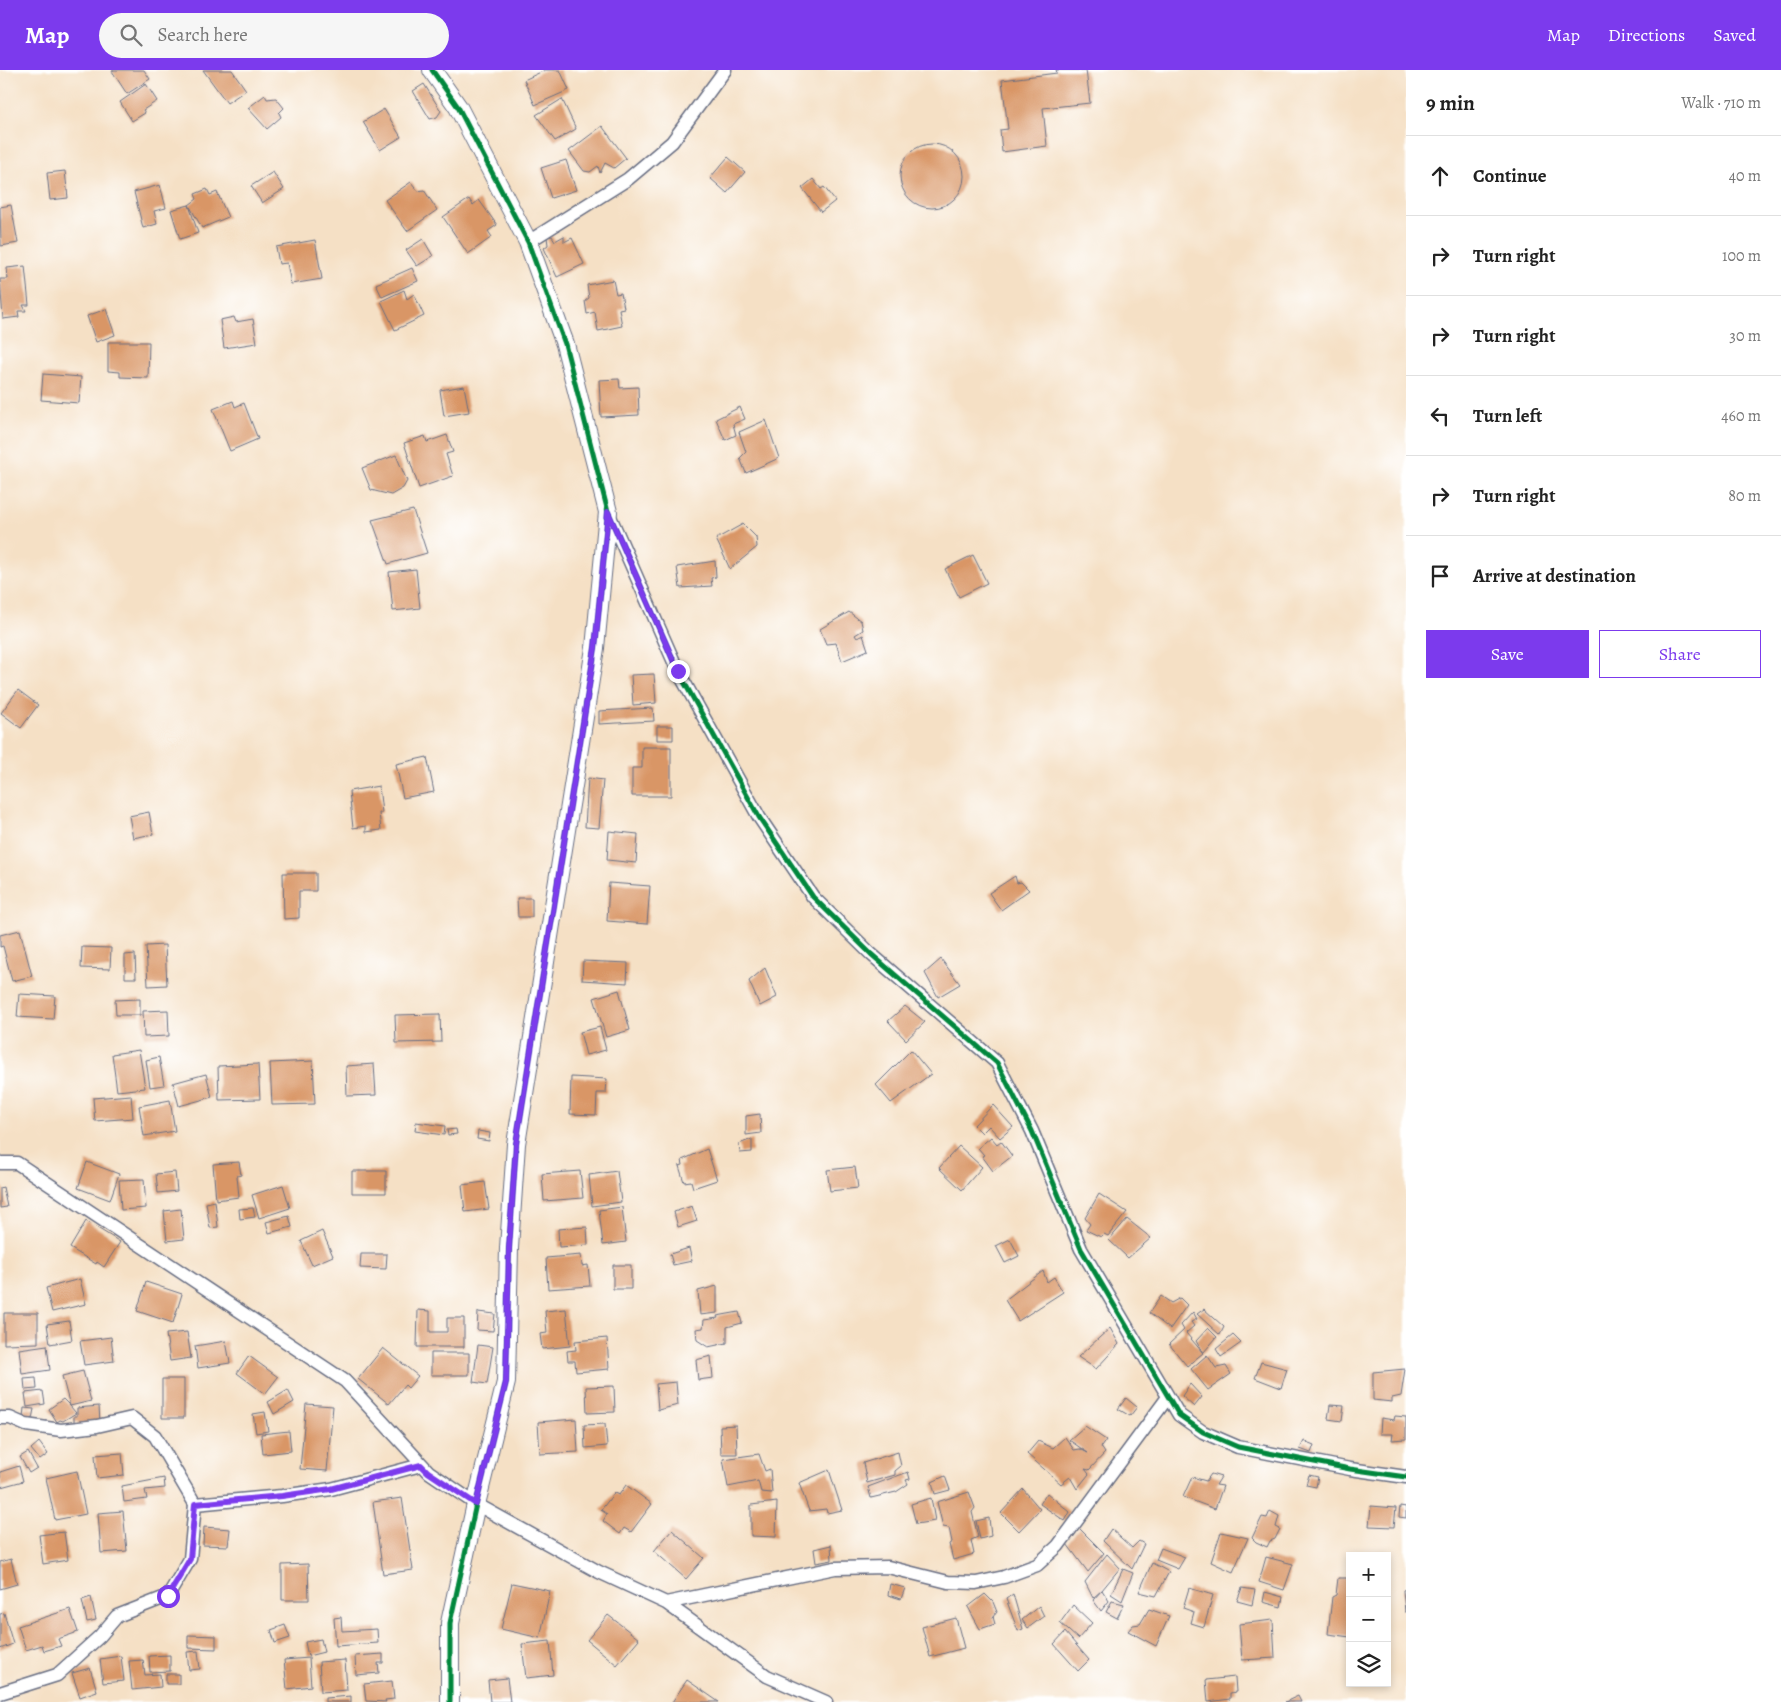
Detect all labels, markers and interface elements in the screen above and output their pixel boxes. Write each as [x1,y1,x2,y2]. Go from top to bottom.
search box [99,13,449,58]
text: Map [25,19,69,51]
icon: search [117,21,145,49]
text: Search here [157,22,248,48]
text: Map [1547,23,1580,47]
text: Directions [1608,23,1685,47]
text: Saved [1713,23,1756,47]
text: 9 min [1426,89,1475,117]
text: Walk · 710 m [1681,92,1761,114]
icon: ahead [1426,162,1454,190]
text: Continue [1473,163,1547,189]
text: 40 m [1729,165,1761,187]
icon: right [1426,242,1454,270]
text: Turn right [1473,243,1555,269]
text: 100 m [1722,245,1761,267]
icon: right [1426,322,1454,350]
text: Turn right [1473,323,1555,349]
text: 30 m [1729,325,1761,347]
icon: left [1426,402,1454,430]
text: Turn left [1473,403,1542,429]
text: 460 m [1721,405,1761,427]
icon: right [1426,482,1454,510]
text: Turn right [1473,483,1555,509]
text: 80 m [1728,485,1761,507]
icon: arrive [1426,562,1454,590]
text: Arrive at destination [1473,563,1636,589]
button: Save [1426,630,1589,678]
button: Share [1599,630,1761,678]
route end [667,660,690,683]
map controls [1346,1552,1391,1687]
button: + [1346,1552,1391,1597]
route start [157,1585,180,1608]
button: − [1346,1597,1391,1642]
button: layers [1346,1642,1391,1687]

